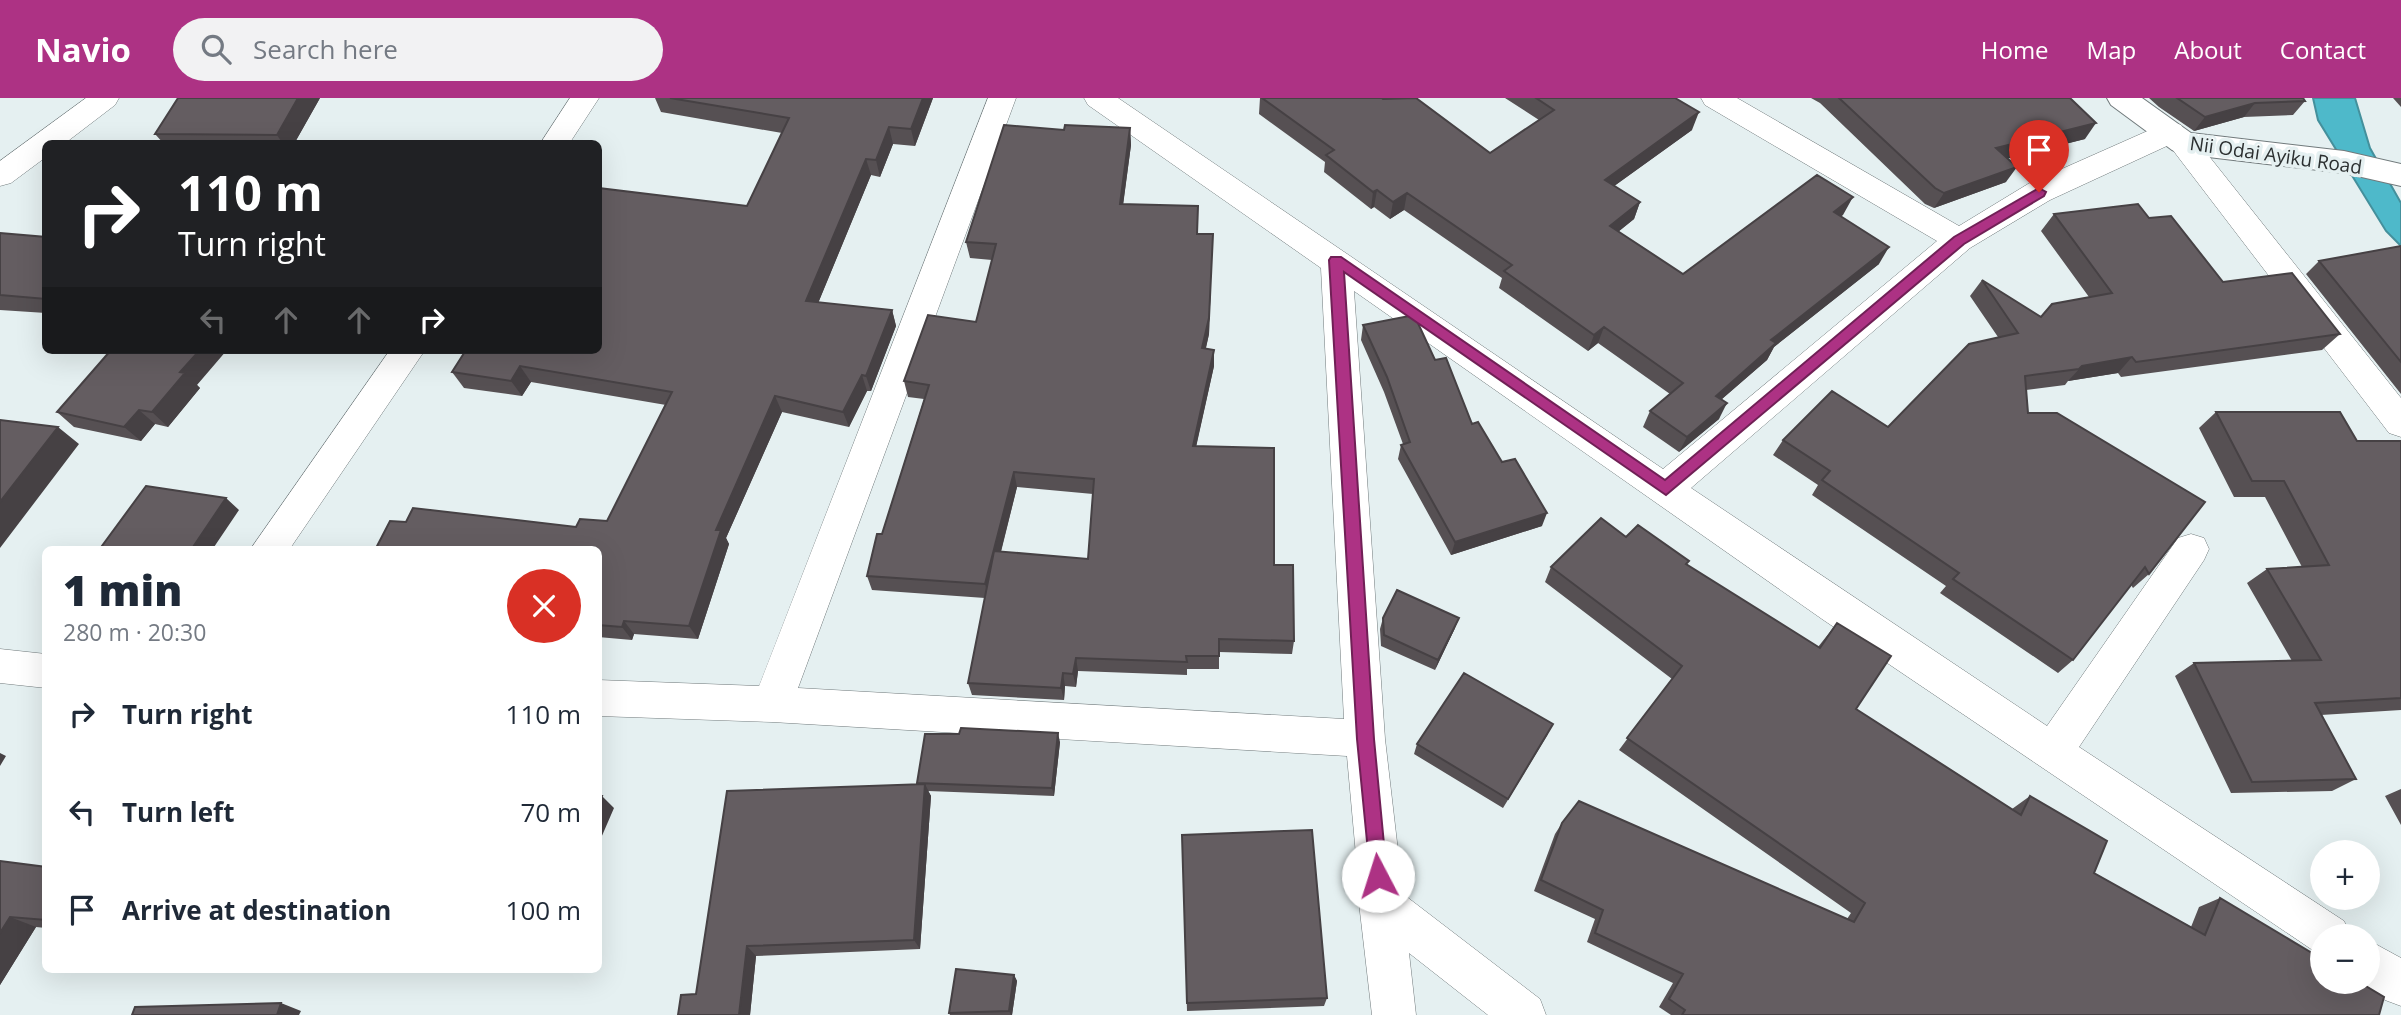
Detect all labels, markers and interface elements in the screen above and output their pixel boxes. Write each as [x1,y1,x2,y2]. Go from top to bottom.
search box [173,18,663,81]
text: Navio [35,27,131,72]
icon: search [197,30,235,68]
text: Search here [253,31,398,67]
text: Home [1981,33,2049,66]
text: Map [2087,33,2136,66]
text: About [2174,33,2242,66]
text: Contact [2280,33,2366,66]
pin [2009,120,2069,192]
street label: Nii Odai Ayiku Road [2188,130,2364,180]
icon: arrive [2020,131,2058,169]
text: 110 m [178,159,323,225]
icon: right [63,168,154,259]
text: Turn right [178,222,326,265]
icon: left [194,301,232,339]
icon: ahead [267,301,305,339]
icon: ahead [340,301,378,339]
icon: right [413,301,451,339]
text: 1 min [63,561,182,618]
button: close [507,569,581,643]
text: 280 m · 20:30 [63,616,206,648]
icon: right [63,695,101,733]
text: Turn right [122,696,253,732]
text: 110 m [506,696,581,732]
icon: left [63,793,101,831]
text: Turn left [122,794,234,830]
text: 70 m [520,794,581,830]
position arrow [1341,839,1415,913]
map controls [2310,840,2380,994]
button: + [2310,840,2380,910]
icon: arrive [63,891,101,929]
text: Arrive at destination [122,892,391,928]
text: 100 m [506,892,581,928]
button: − [2310,924,2380,994]

